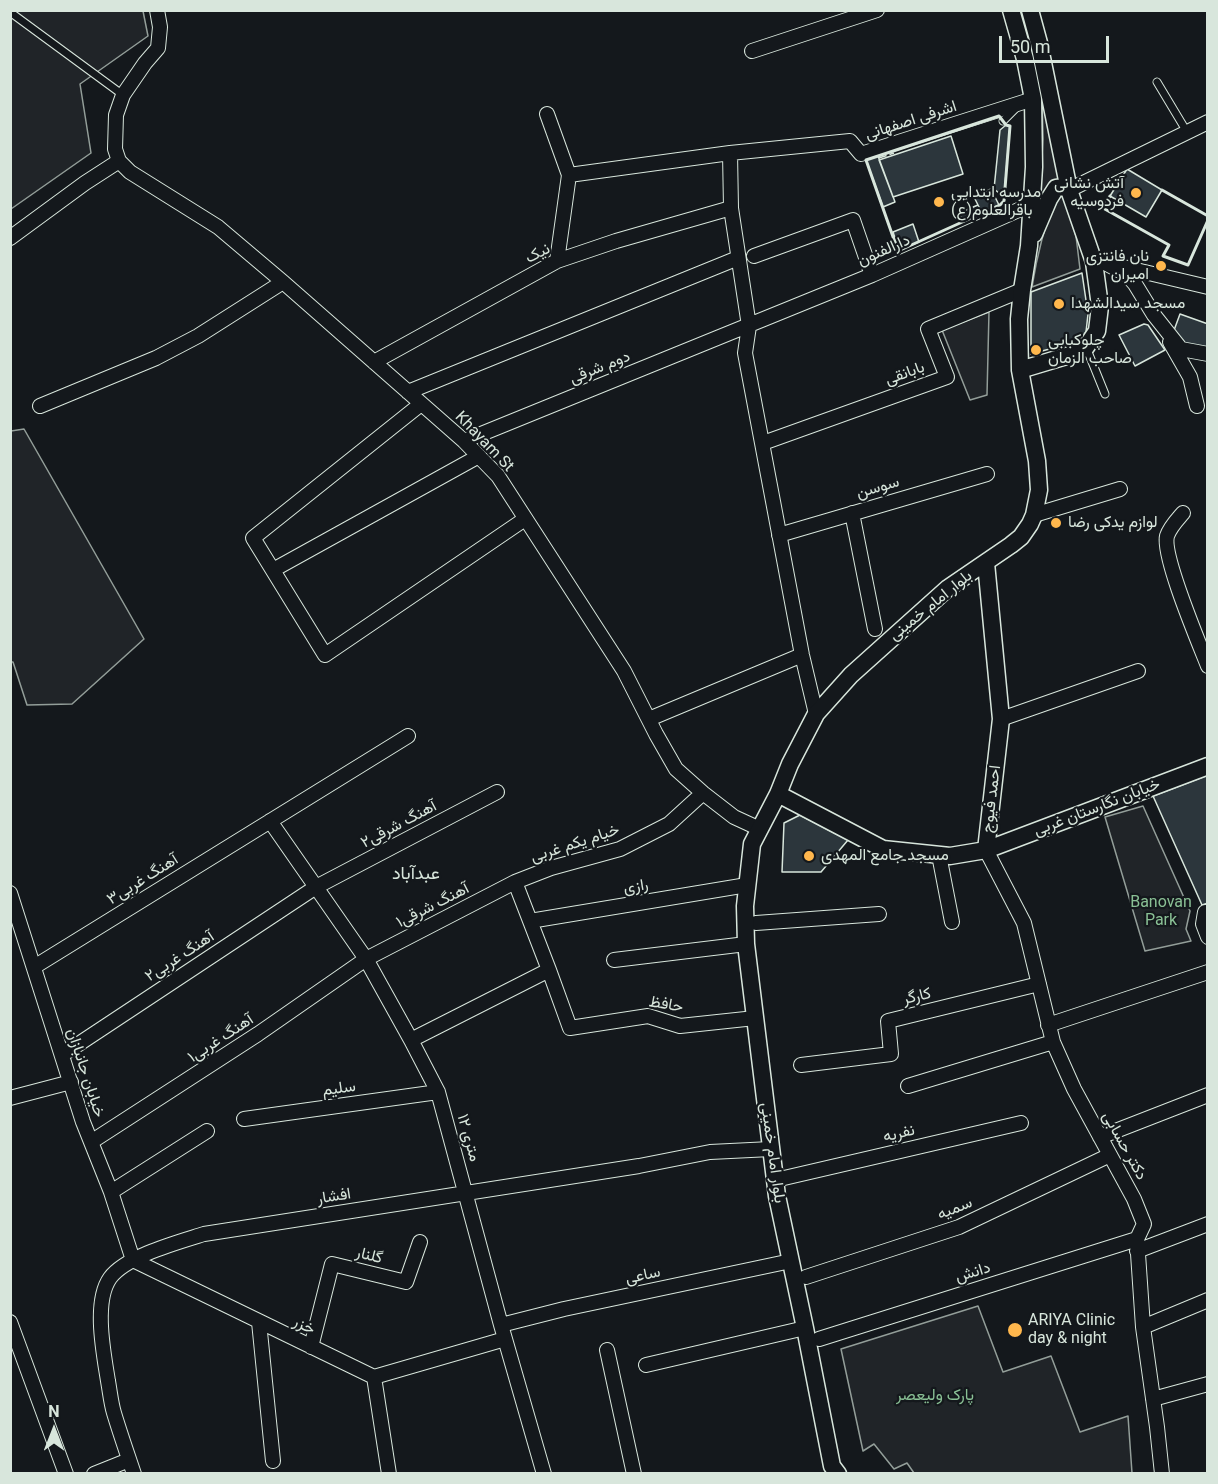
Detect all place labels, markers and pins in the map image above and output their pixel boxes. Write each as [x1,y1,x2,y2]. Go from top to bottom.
place label: آتش نشانی فردوسیه [1054,174,1124,212]
place label: مدرسه ابتدایی باقرالعلوم(ع) [951,183,1041,221]
marker: آتش نشانی فردوسیه [1129,186,1143,200]
marker: مدرسه ابتدایی باقرالعلوم(ع) [932,195,946,209]
place label: نان فانتزی امیران [1086,247,1149,285]
marker: نان فانتزی امیران [1154,259,1168,273]
place label: مسجد سیدالشهدا [1071,294,1185,314]
marker: مسجد سیدالشهدا [1052,297,1066,311]
place label: چلوکبابی صاحب الزمان [1048,331,1132,369]
marker: چلوکبابی صاحب الزمان [1029,343,1043,357]
place label: لوازم یدکی رضا [1068,513,1158,533]
marker: لوازم یدکی رضا [1049,516,1063,530]
place label: مسجد جامع المهدی [821,846,949,866]
marker: مسجد جامع المهدی [802,849,816,863]
place label: ARIYA Clinic day & night [1028,1311,1115,1349]
marker: ARIYA Clinic day & night [1006,1321,1024,1339]

